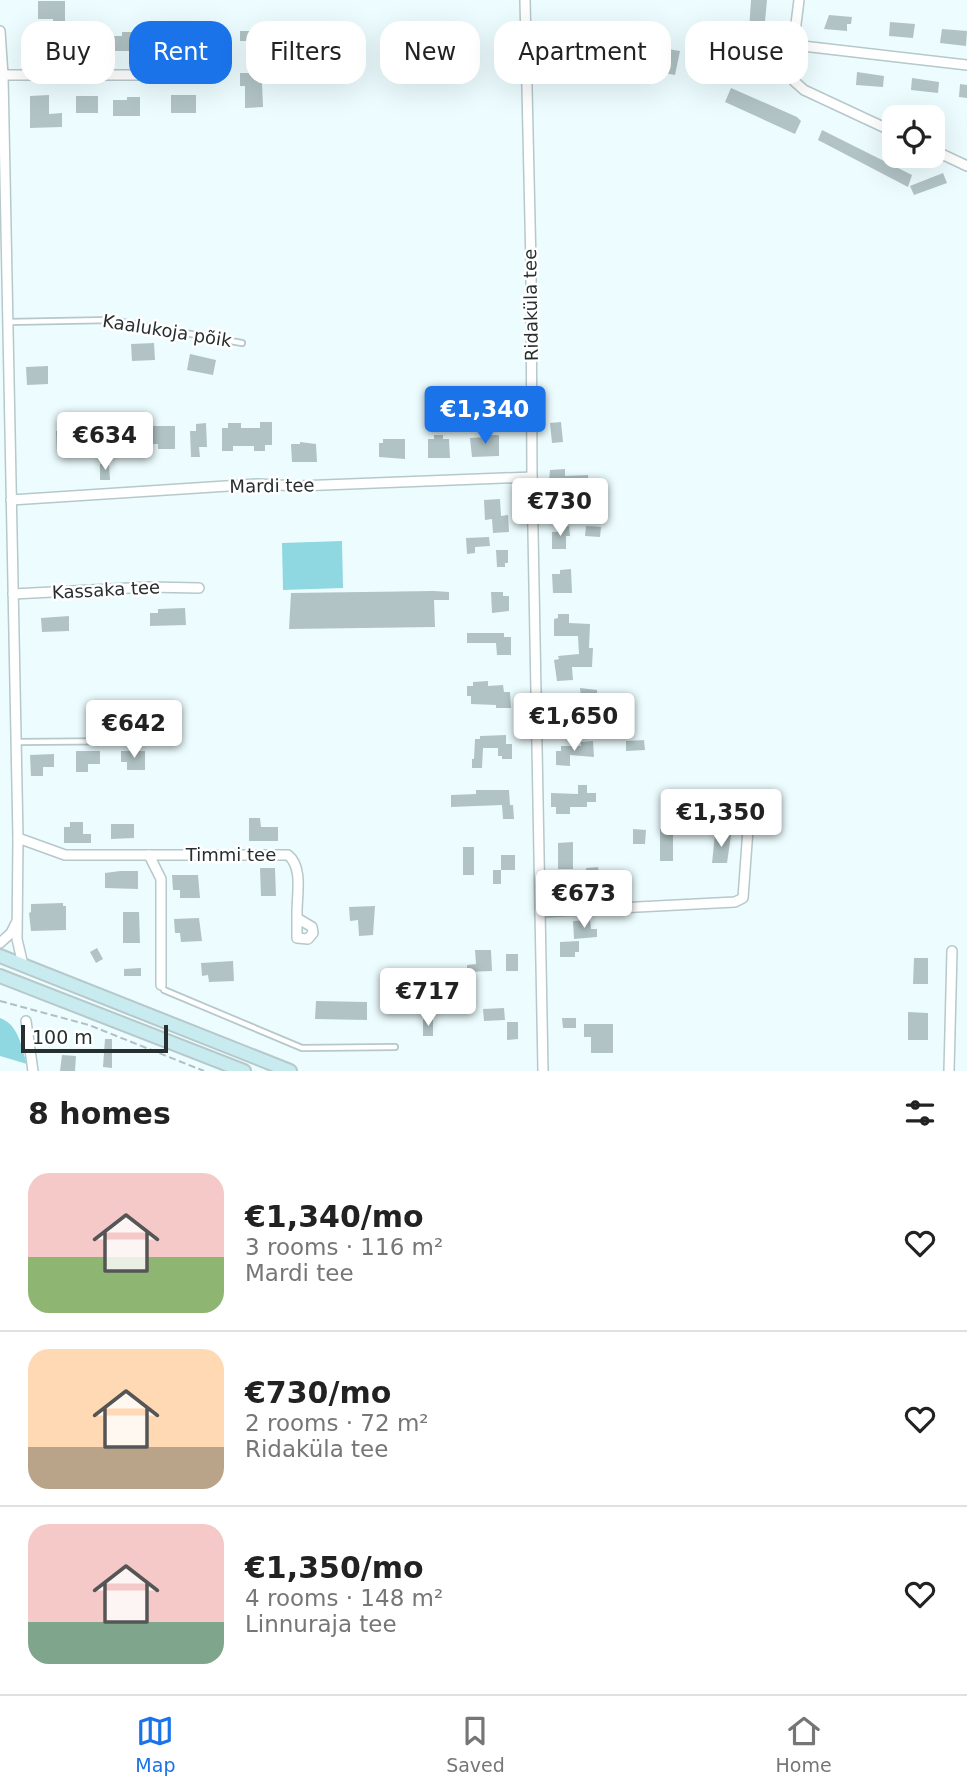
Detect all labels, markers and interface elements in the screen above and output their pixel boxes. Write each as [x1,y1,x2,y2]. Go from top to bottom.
chip: Buy [21,21,115,84]
chip: Rent [129,21,232,84]
chip: Filters [246,21,366,84]
chip: New [380,21,480,84]
chip: Apartment [494,21,671,84]
chip: House [685,21,808,84]
map controls [882,105,945,168]
button: locate [882,105,945,168]
street label: Ridaküla tee [519,249,542,361]
street label: Kaalukoja põik [101,310,234,351]
pin: €1,340 [428,386,542,446]
text: €1,340 [441,396,529,422]
pin: €634 [64,412,146,472]
text: €634 [73,422,137,448]
street label: Mardi tee [229,474,315,497]
pin: €730 [519,478,601,538]
text: €730 [528,488,592,514]
street label: Kassaka tee [51,576,161,603]
pin: €1,650 [517,694,631,753]
pin: €642 [93,700,175,760]
text: €1,650 [530,703,618,729]
text: €642 [102,710,166,736]
pin: €1,350 [664,790,778,849]
text: €1,350 [677,799,765,825]
street label: Timmi tee [185,844,276,865]
pin: €673 [543,870,625,930]
text: €673 [552,880,616,906]
pin: €717 [387,968,469,1028]
text: €717 [396,978,460,1004]
scale bar [21,1022,168,1054]
text: 100 m [32,1026,93,1048]
icon: filters [901,1094,939,1132]
text: 8 homes [28,1096,171,1131]
text: €1,340/mo [245,1199,424,1234]
icon: home [84,1201,168,1285]
icon: heart [901,1224,939,1262]
text: 3 rooms · 116 m² [245,1234,443,1260]
text: Mardi tee [245,1260,354,1286]
text: €730/mo [245,1375,391,1410]
icon: home [84,1377,168,1461]
icon: heart [901,1400,939,1438]
text: 2 rooms · 72 m² [245,1410,429,1436]
text: Ridaküla tee [245,1436,388,1462]
text: €1,350/mo [245,1550,424,1585]
icon: home [84,1552,168,1636]
icon: heart [901,1575,939,1613]
text: 4 rooms · 148 m² [245,1585,443,1611]
text: Linnuraja tee [245,1611,397,1637]
tab: Map [135,1712,175,1776]
tab: Saved [446,1712,505,1776]
tab: Home [776,1712,832,1776]

